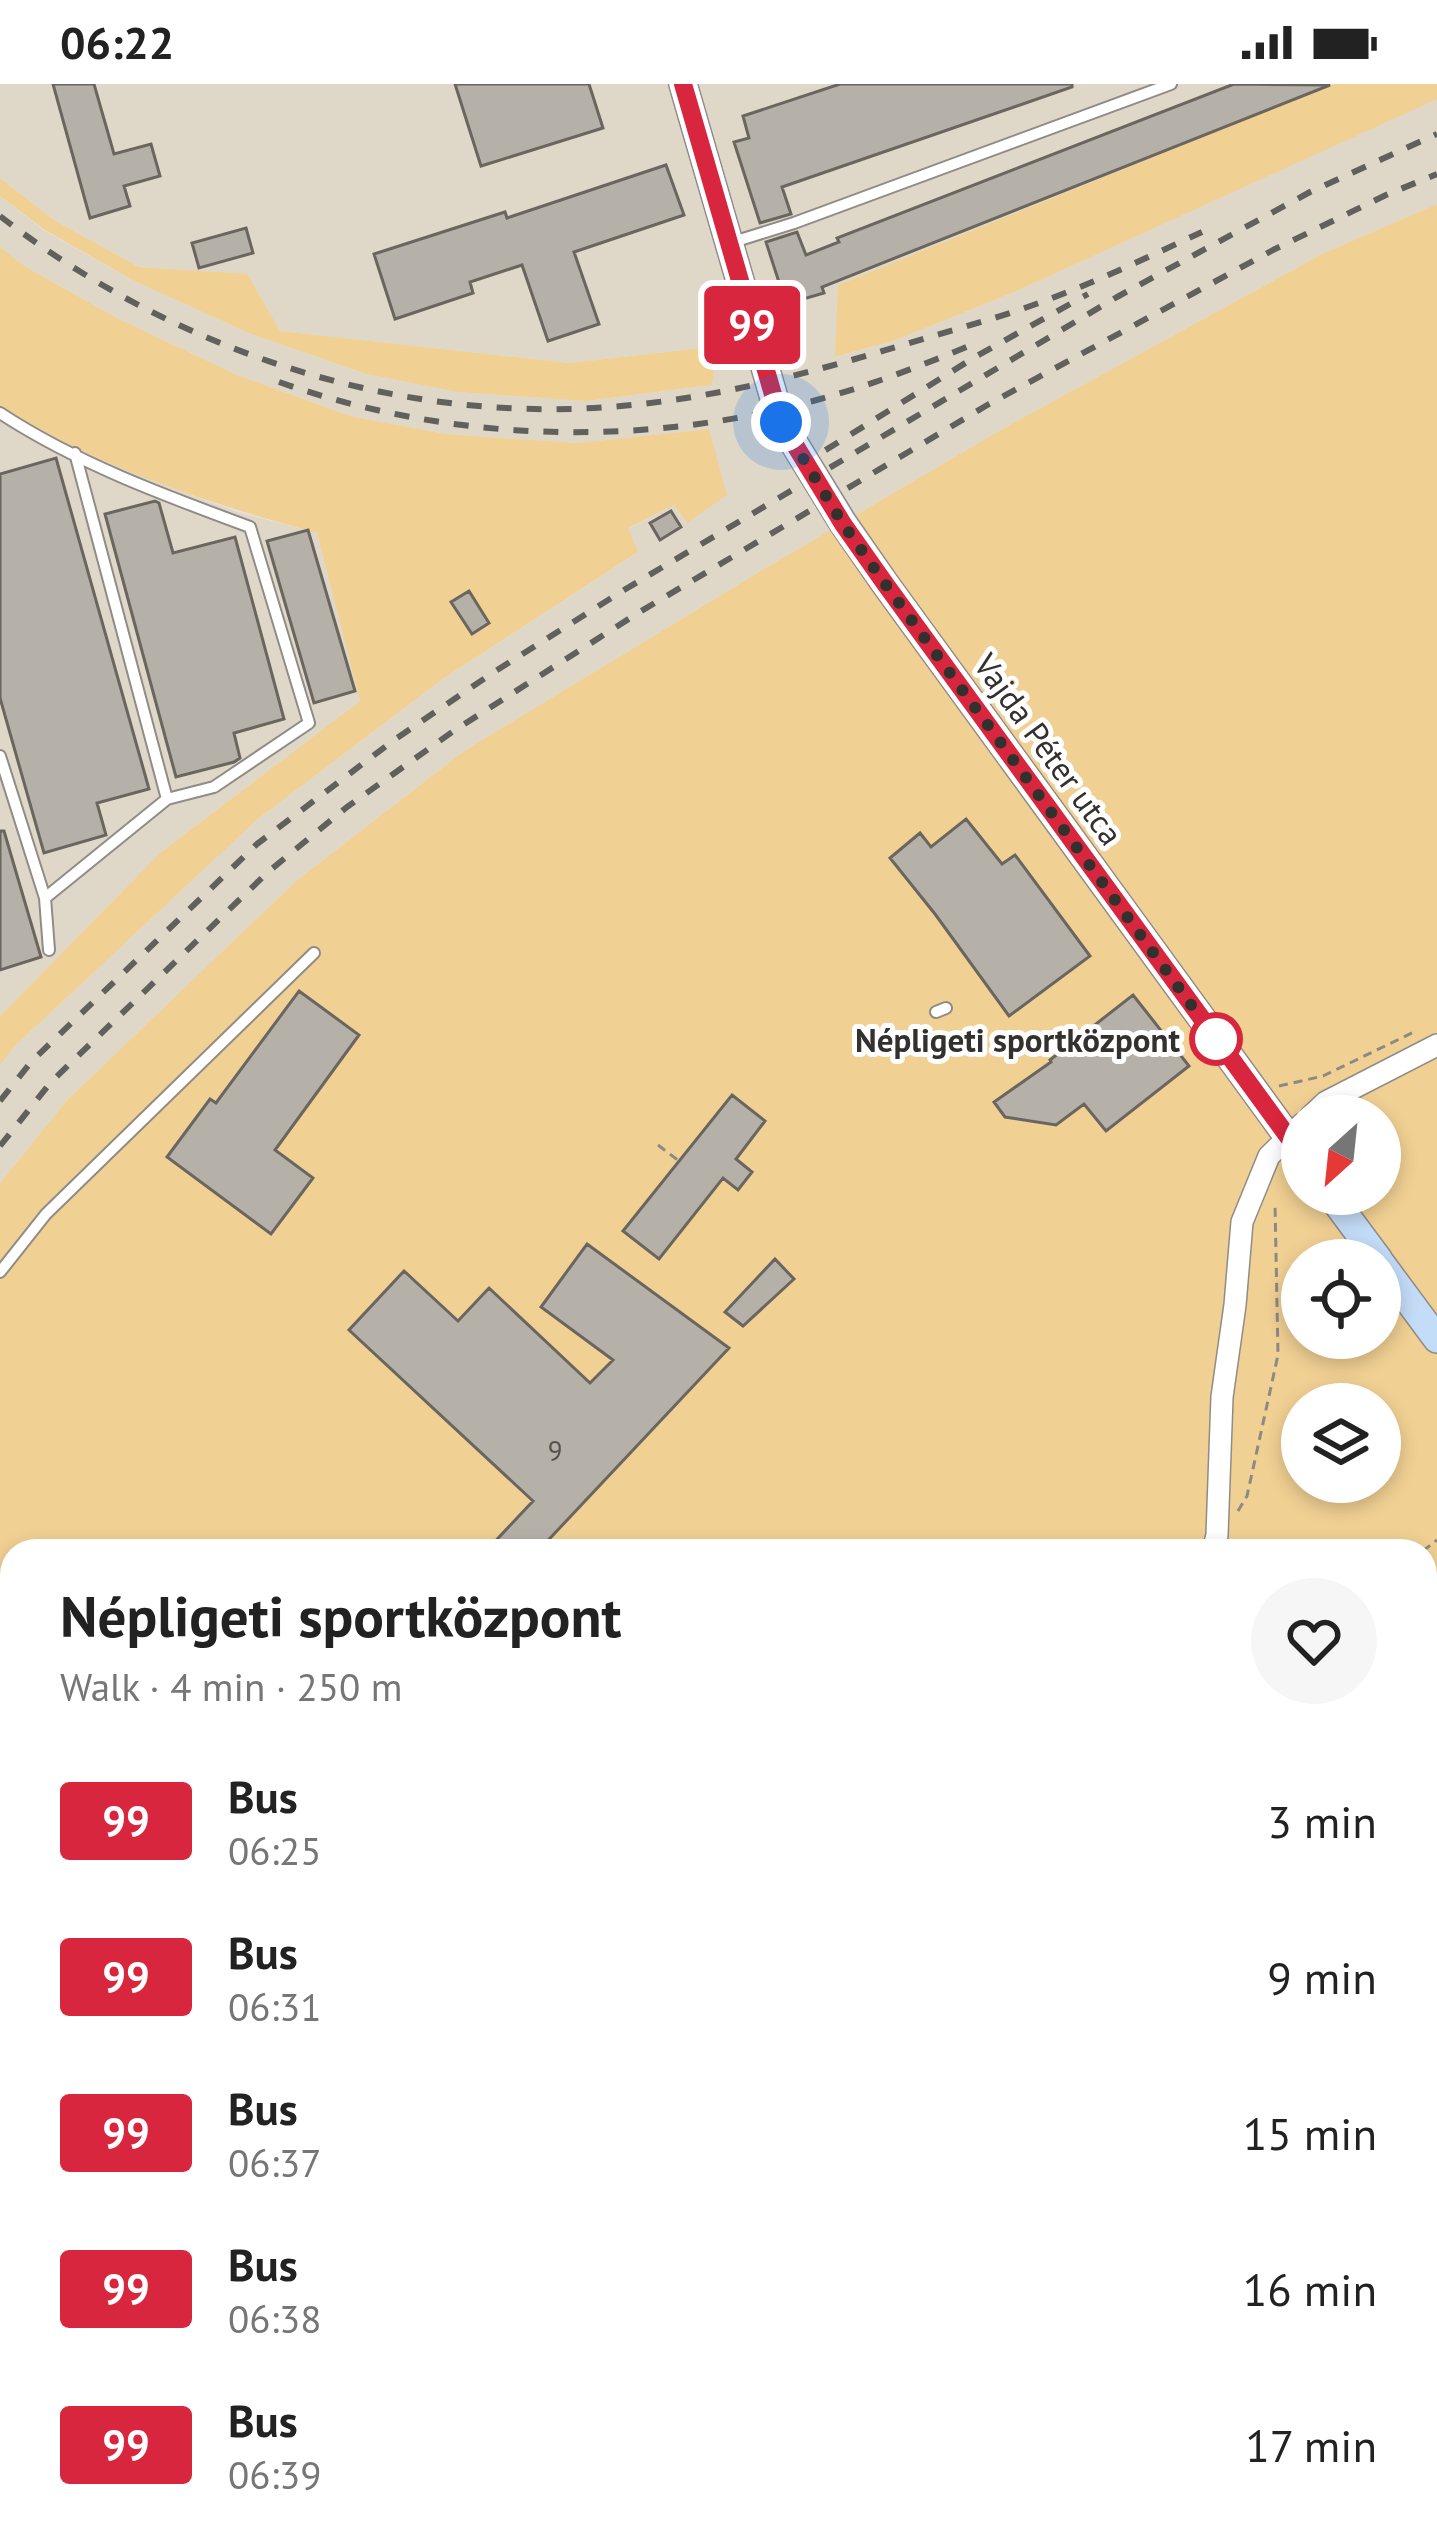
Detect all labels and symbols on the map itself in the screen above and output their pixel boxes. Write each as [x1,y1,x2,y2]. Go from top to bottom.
line badge: 99 [698,286,806,364]
your location [751,392,811,452]
street label: Vajda Péter utca [964,644,1133,853]
marker: Népligeti sportközpont [1191,1014,1241,1064]
place label: Népligeti sportközpont [855,1018,1180,1061]
north arrow [1281,1095,1401,1215]
house number: 9 [548,1433,562,1467]

